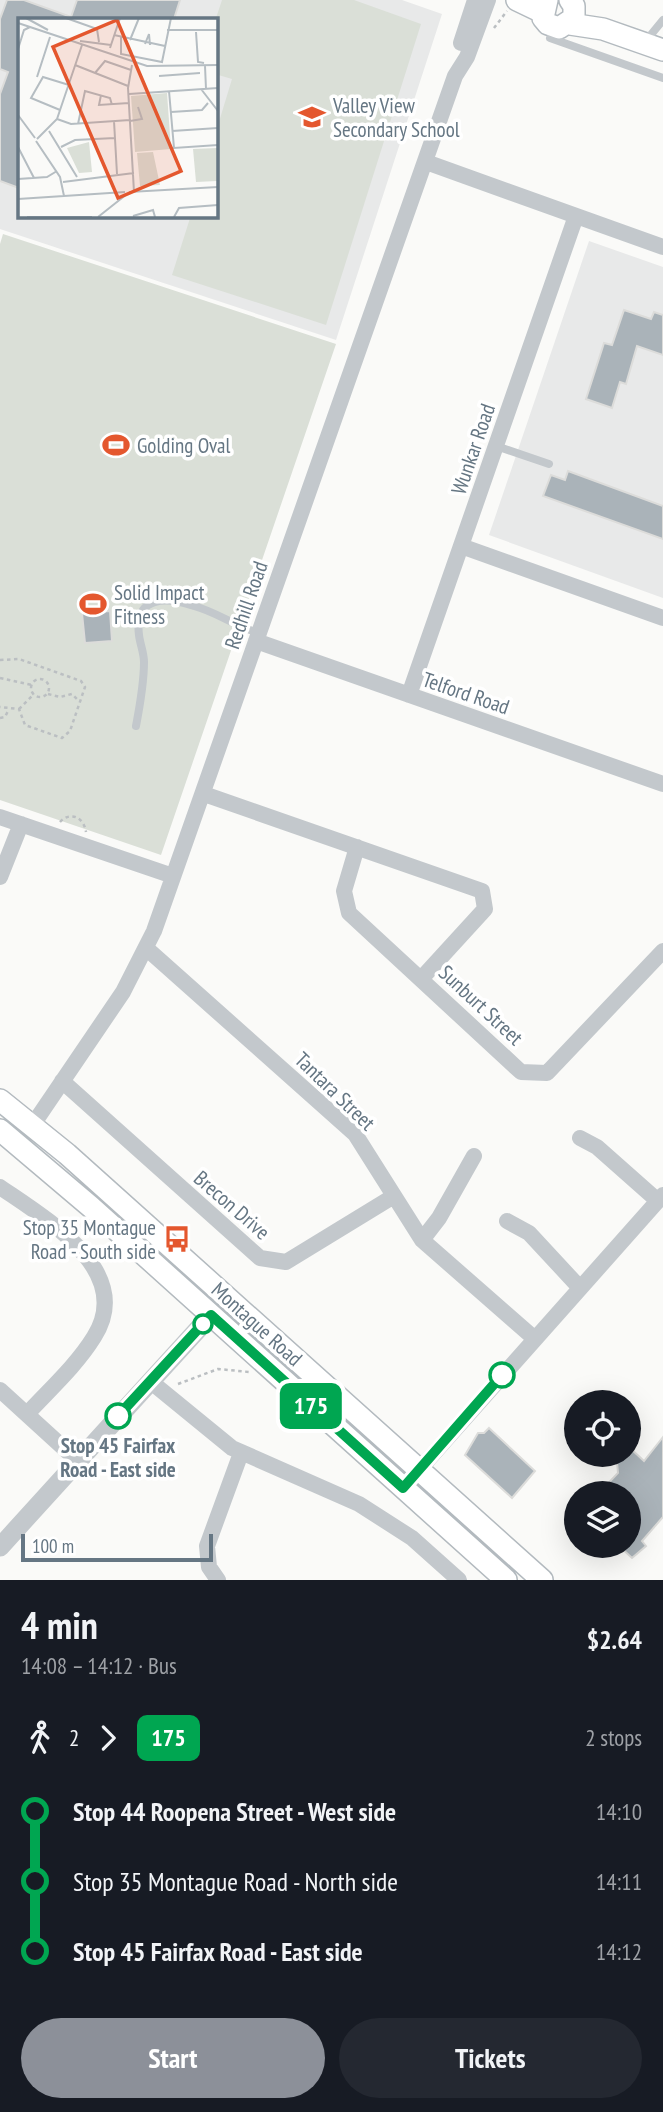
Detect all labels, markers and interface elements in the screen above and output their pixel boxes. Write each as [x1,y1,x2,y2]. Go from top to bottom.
inset map [18,18,217,217]
place label: Valley View Secondary School [332,92,460,143]
school or university icon: Valley View Secondary School [297,102,327,132]
street label: Wunkar Road [445,400,501,498]
sports icon: Golding Oval [101,430,131,460]
place label: Golding Oval [137,432,231,459]
street label: Redhill Road [218,558,274,652]
place label: Solid Impact Fitness [114,579,205,630]
sports icon: Solid Impact Fitness [78,589,108,619]
street label: Telford Road [419,666,513,720]
street label: Sunburt Street [433,959,529,1051]
street label: Tantara Street [289,1046,381,1136]
street label: Brecon Drive [188,1165,276,1245]
place label: Stop 35 Montague Road - South side [23,1214,156,1265]
bus stop icon: Stop 35 Montague Road - South side [162,1224,192,1254]
street label: Montague Road [206,1276,308,1372]
unlabelled marker [193,1314,213,1334]
unlabelled marker [489,1362,515,1388]
line badge: 175 [271,1383,351,1429]
text: 175 [294,1390,328,1421]
map controls [564,1390,641,1558]
button: locate [564,1390,641,1467]
marker: Stop 45 Fairfax Road - East side [105,1403,131,1429]
place label: Stop 45 Fairfax Road - East side [60,1432,176,1483]
button: layers [564,1481,641,1558]
scale bar [21,1531,214,1563]
text: 100 m [32,1534,74,1558]
text: 4 min [21,1600,98,1649]
text: $2.64 [587,1623,642,1656]
text: 14:08 – 14:12 · Bus [21,1651,177,1680]
icon: walk [21,1719,59,1757]
icon: forward [89,1719,127,1757]
text: 175 [151,1722,186,1753]
text: 2 [69,1723,79,1752]
text: 2 stops [585,1723,642,1752]
text: Stop 44 Roopena Street - West side [73,1795,396,1828]
text: 14:10 [596,1797,642,1826]
text: Stop 35 Montague Road - North side [73,1865,398,1898]
text: 14:11 [596,1867,642,1896]
text: Stop 45 Fairfax Road - East side [73,1935,363,1968]
text: 14:12 [596,1937,642,1966]
button: Start [21,2018,325,2098]
button: Tickets [339,2018,642,2098]

